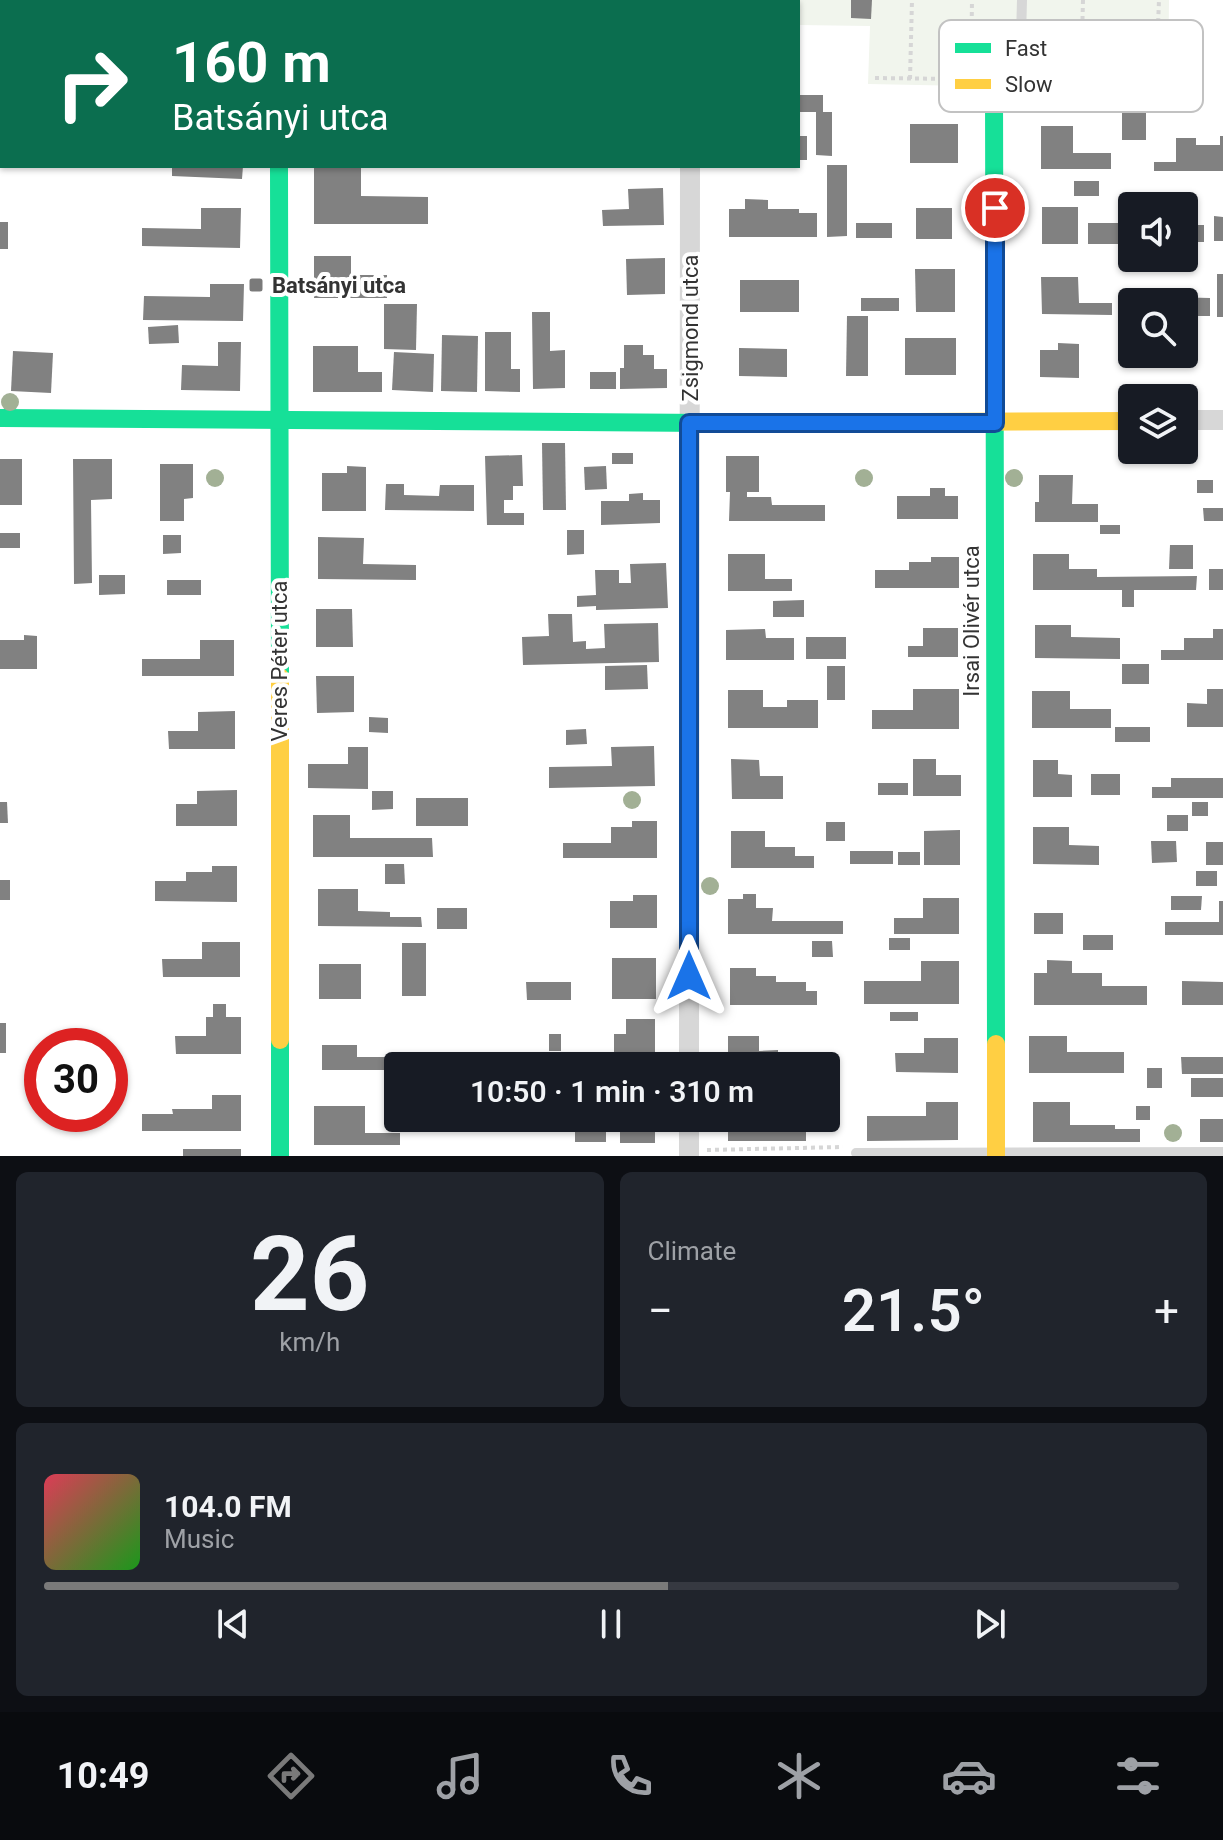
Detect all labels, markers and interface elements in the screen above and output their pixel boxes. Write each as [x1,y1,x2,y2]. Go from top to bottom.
legend [939,20,1203,112]
text: 160 m [172,30,331,96]
icon: right [40,32,144,136]
text: Fast [1005,36,1047,61]
text: Slow [1005,72,1053,97]
text: Batsányi utca [172,97,389,139]
pin [961,174,1029,242]
icon: arrive [973,186,1017,230]
map controls [1118,192,1198,464]
button: sound [1118,192,1198,272]
street label: Zsigmond utca [678,255,703,401]
place label: Batsányi utca [272,273,406,298]
marker: Batsányi utca [247,276,265,294]
button: search [1118,288,1198,368]
button: layers [1118,384,1198,464]
street label: Irsai Olivér utca [959,545,984,697]
street label: Veres Péter utca [267,581,292,741]
position arrow [647,934,731,1018]
speed limit sign: 30 [24,1028,128,1132]
text: 10:50 · 1 min · 310 m [470,1074,754,1109]
text: 26 [250,1214,369,1335]
text: Climate [648,1236,736,1266]
text: 21.5° [842,1275,985,1346]
text: − [648,1285,673,1337]
text: + [1154,1285,1179,1337]
text: km/h [279,1327,340,1357]
text: 104.0 FM [164,1489,292,1524]
text: Music [164,1524,234,1554]
icon: previous [211,1602,255,1646]
icon: pause [589,1602,633,1646]
icon: next [968,1602,1012,1646]
icon: directions [263,1748,319,1804]
icon: music [432,1748,488,1804]
icon: phone [602,1748,658,1804]
icon: climate [771,1748,827,1804]
icon: car [941,1748,997,1804]
icon: filters [1110,1748,1166,1804]
text: 10:49 [57,1755,149,1797]

